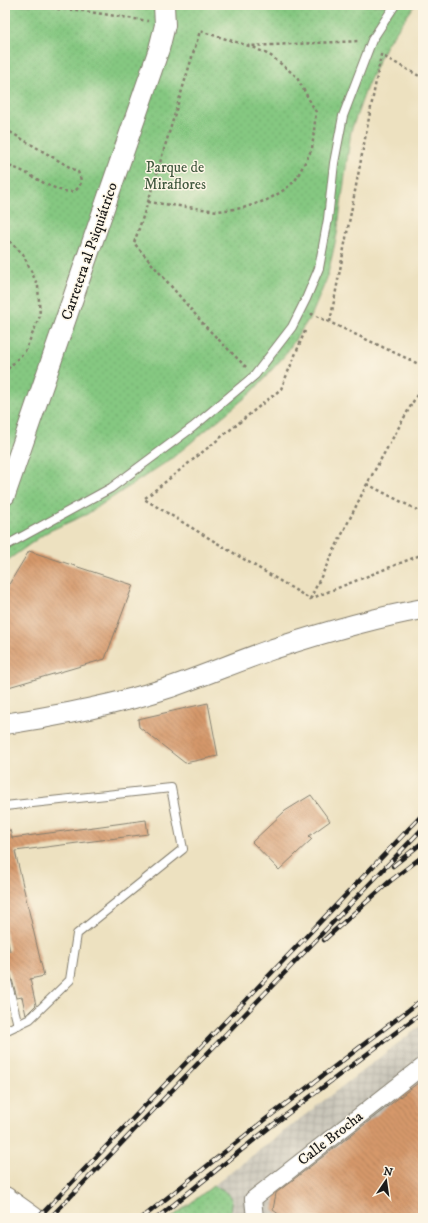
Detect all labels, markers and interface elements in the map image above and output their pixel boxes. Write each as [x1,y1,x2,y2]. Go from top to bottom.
park label: Parque de Miraflores [144,158,206,194]
street label: Carretera al Psiquiátrico [57,180,122,323]
street label: Calle Brocha [294,1107,367,1170]
north arrow [366,1161,406,1201]
text: N [382,1164,394,1180]

